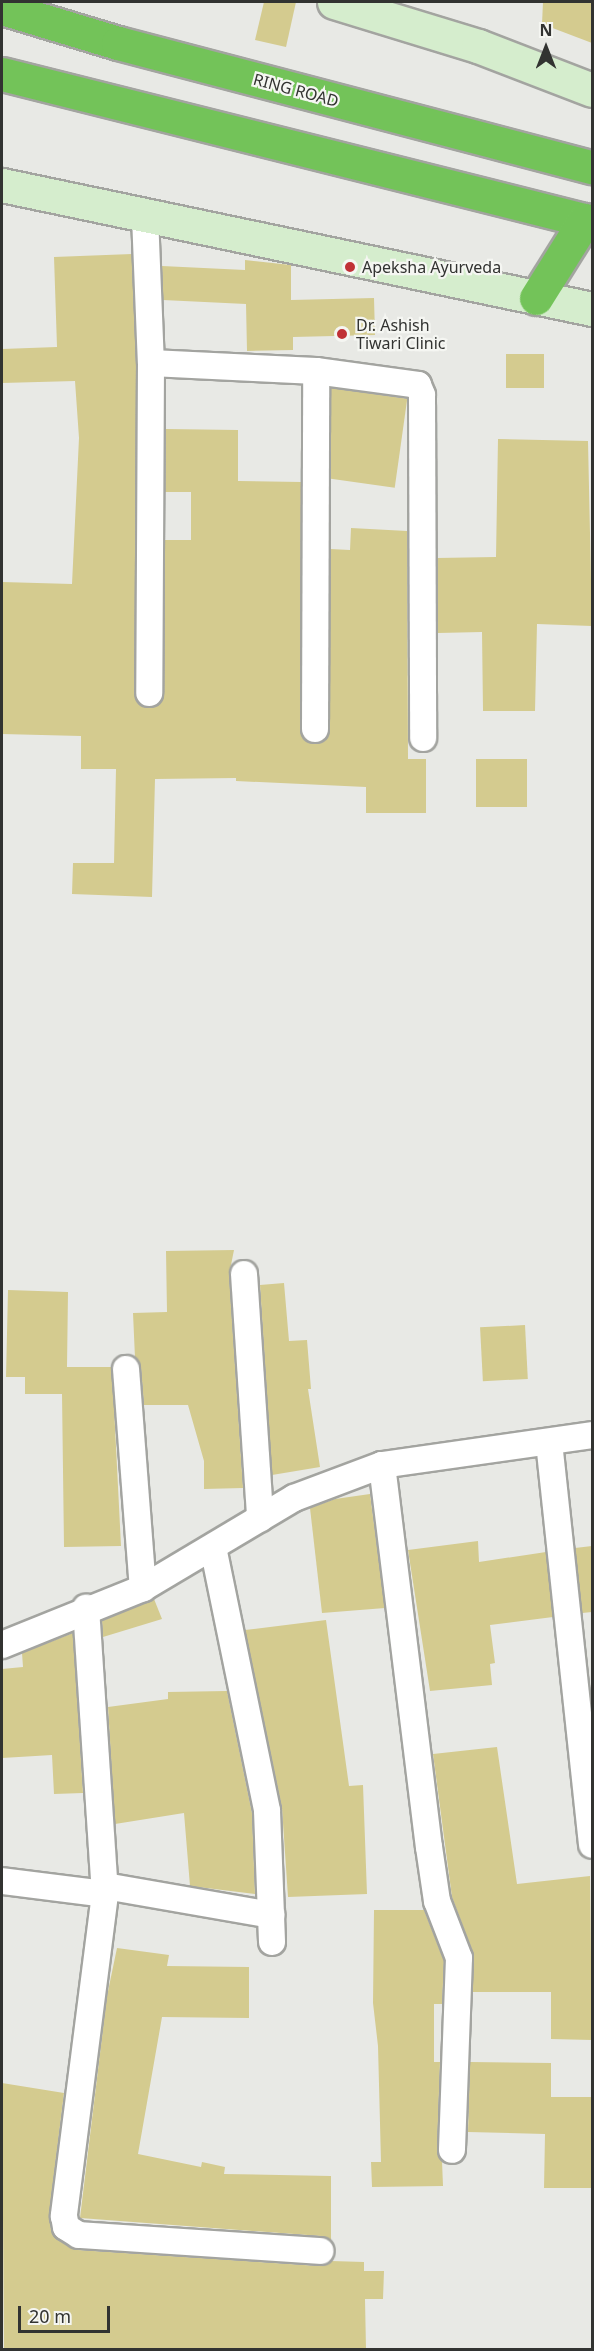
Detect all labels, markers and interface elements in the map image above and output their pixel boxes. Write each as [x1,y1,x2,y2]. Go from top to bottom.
north arrow [516,18,576,78]
text: N [539,19,553,41]
street label: RING ROAD [251,69,341,111]
place label: Apeksha Ayurveda [362,257,501,277]
marker: Apeksha Ayurveda [343,260,357,274]
place label: Dr. Ashish Tiwari Clinic [356,315,446,353]
marker: Dr. Ashish Tiwari Clinic [333,325,351,343]
scale bar [21,2294,112,2332]
text: 20 m [29,2304,71,2328]

